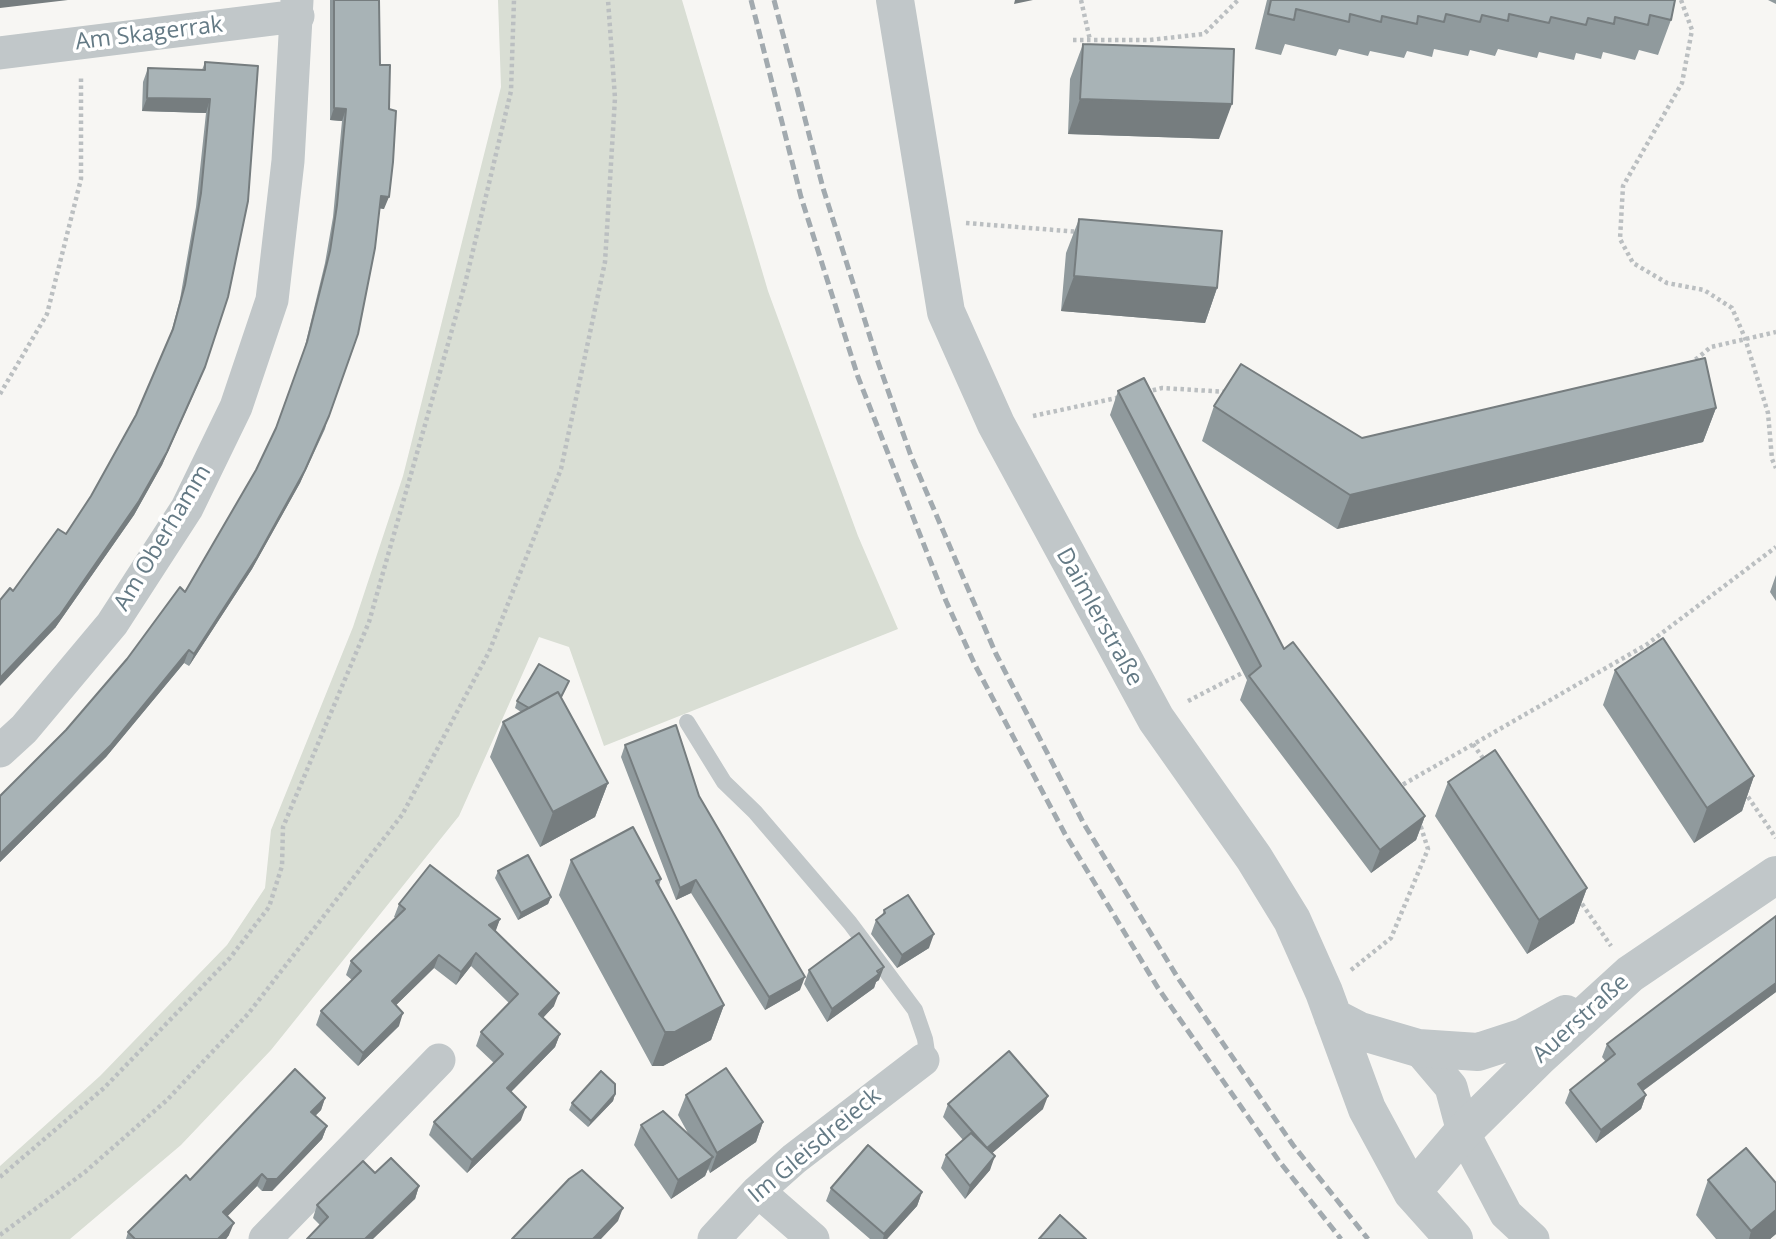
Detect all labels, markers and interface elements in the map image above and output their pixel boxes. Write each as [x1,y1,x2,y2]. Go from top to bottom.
street label: Am Skagerrak [74,11,224,57]
street label: Am Oberhamm [109,460,217,616]
street label: Daimlerstraße [1050,543,1148,691]
street label: Auerstraße [1527,969,1635,1069]
street label: Im Gleisdreieck [743,1083,887,1209]

